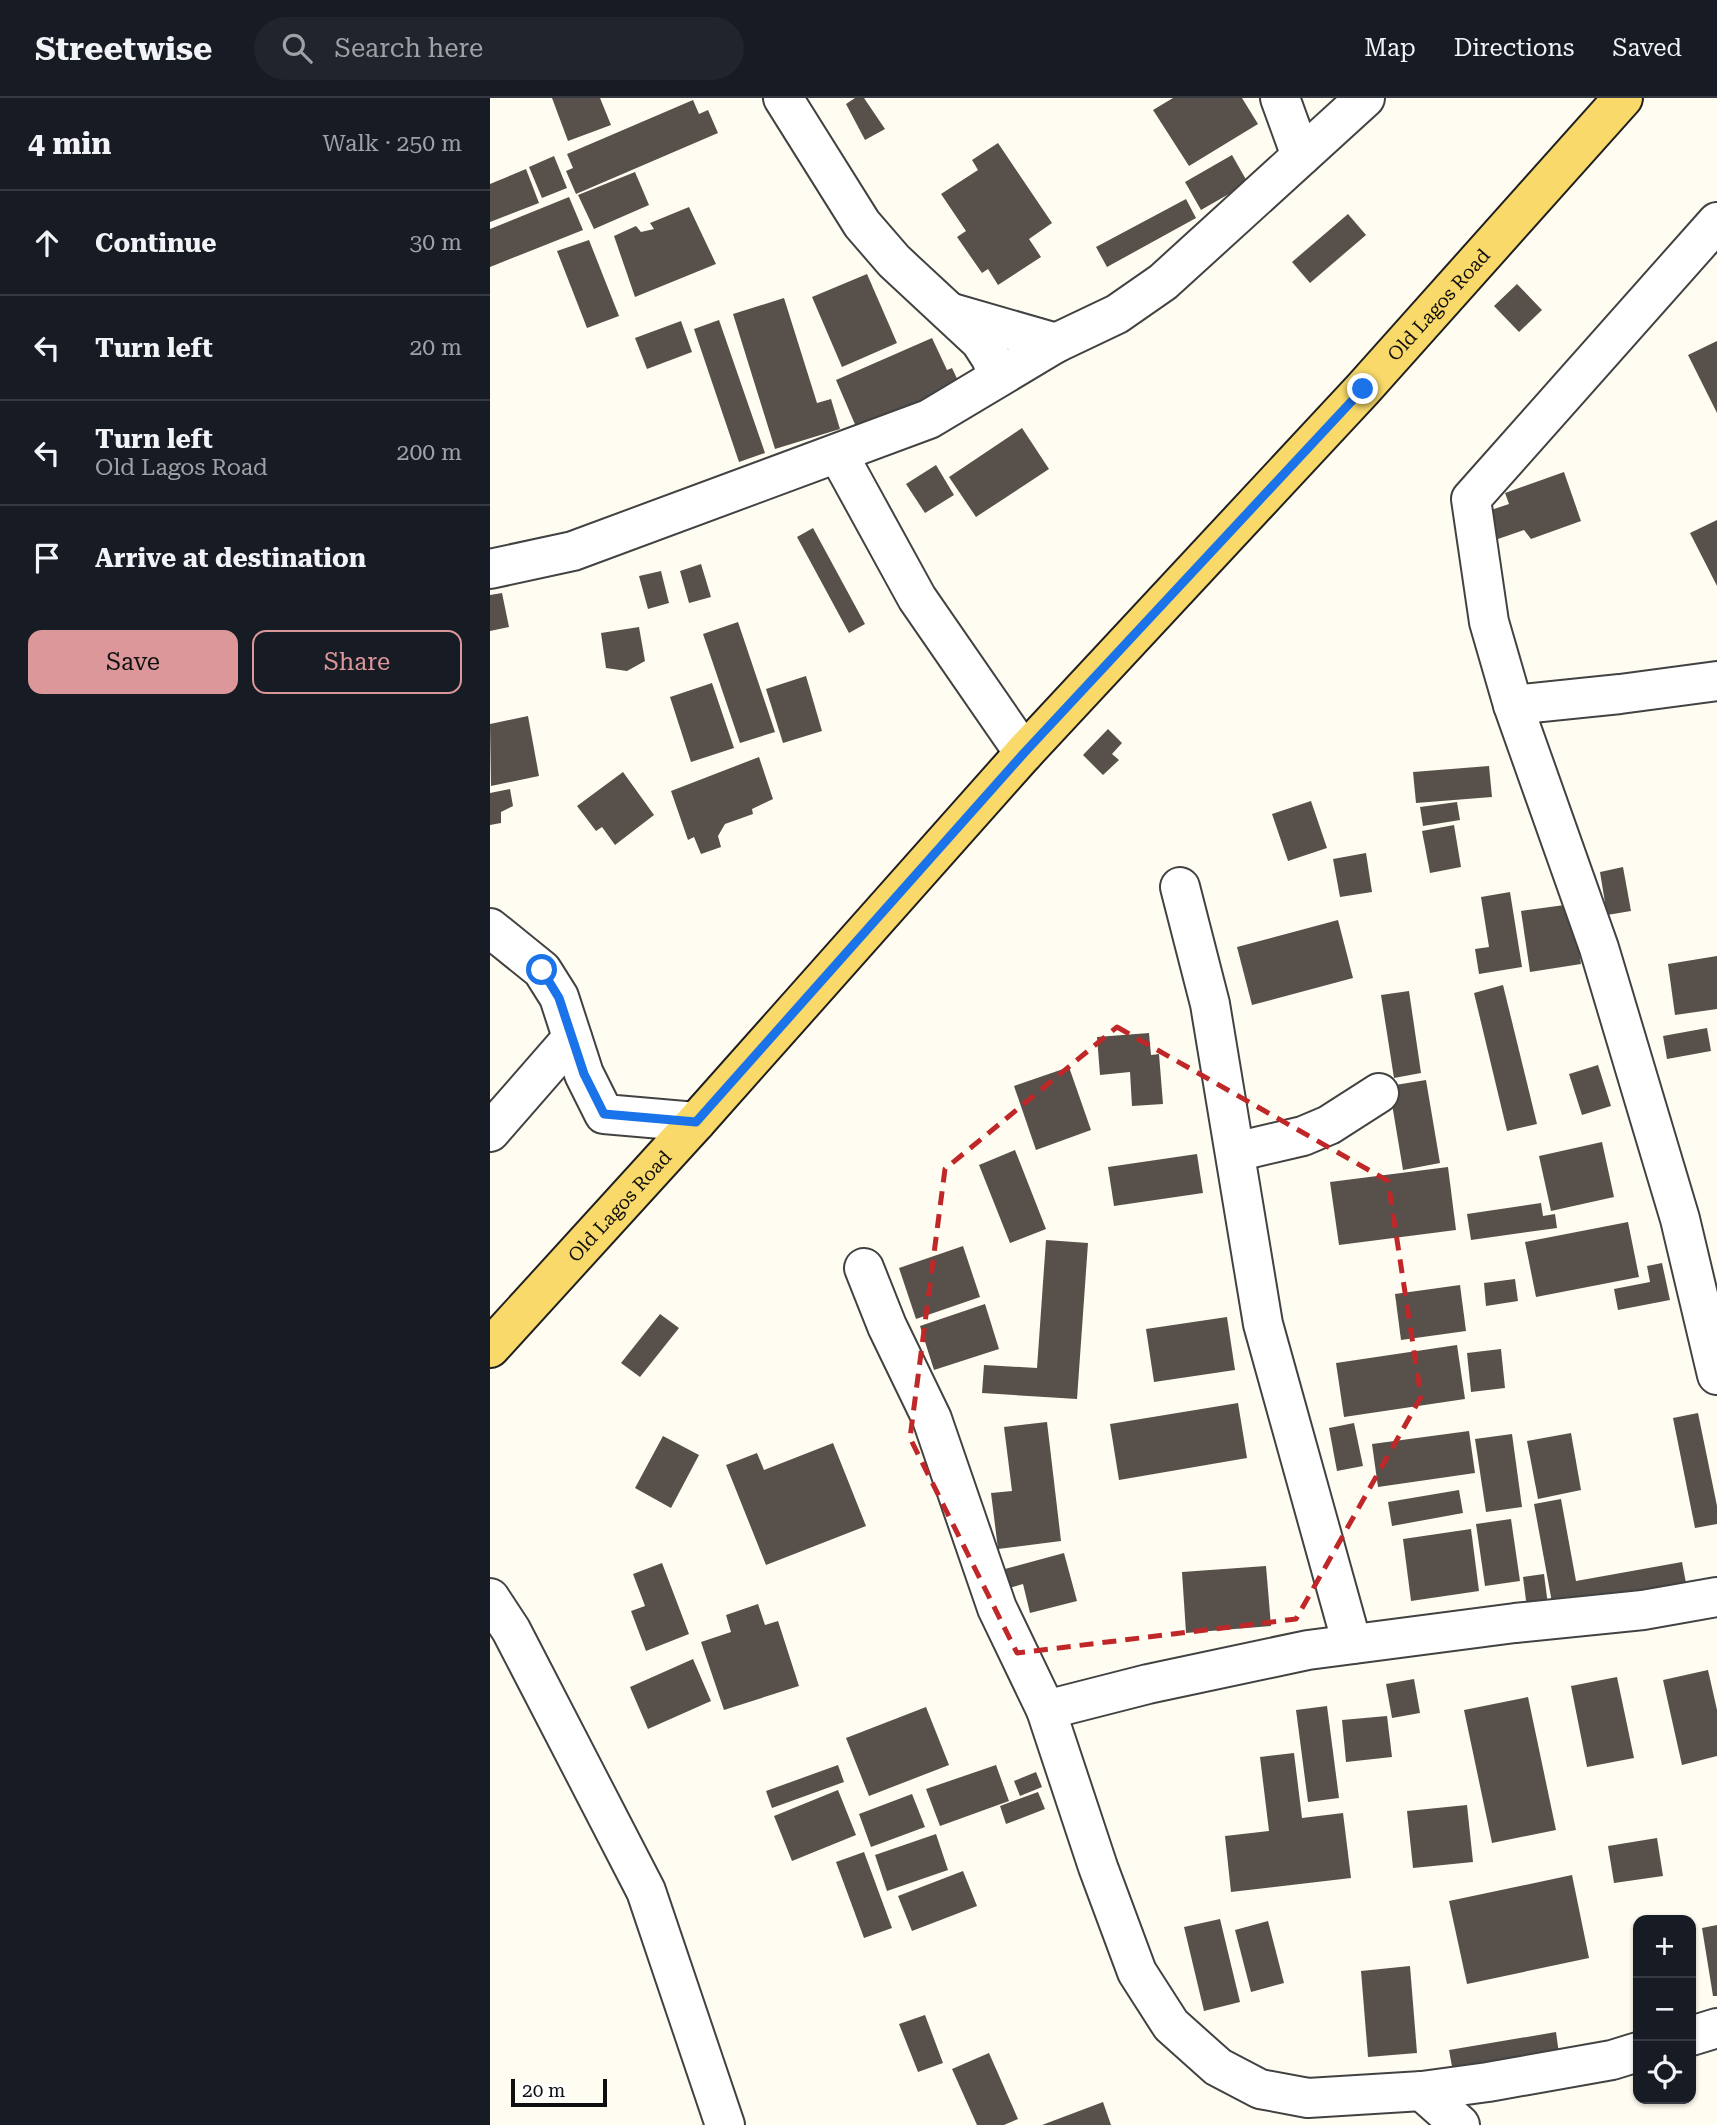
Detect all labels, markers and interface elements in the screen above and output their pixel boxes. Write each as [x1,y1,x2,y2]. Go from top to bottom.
search box [254,17,744,80]
text: Streetwise [35,29,212,68]
icon: search [278,29,316,67]
text: Search here [334,33,483,63]
text: Map [1364,34,1416,62]
text: Directions [1454,34,1574,62]
text: Saved [1612,34,1682,62]
text: 4 min [28,126,111,161]
text: Walk · 250 m [323,130,462,157]
icon: ahead [28,224,66,262]
text: Continue [95,228,217,258]
text: 30 m [409,229,462,256]
street label: Old Lagos Road [1383,244,1495,366]
icon: left [28,329,66,367]
text: Turn left [95,333,213,363]
text: 20 m [409,334,462,361]
route end [1347,373,1378,404]
text: Turn left [95,424,213,454]
icon: left [28,434,66,472]
text: 200 m [397,439,462,466]
text: Old Lagos Road [95,454,268,481]
icon: arrive [28,539,66,577]
text: Arrive at destination [95,543,366,573]
button: Save [28,630,238,694]
button: Share [252,630,462,694]
route start [526,954,557,985]
street label: Old Lagos Road [563,1146,676,1267]
map controls [1633,1915,1696,2104]
button: + [1633,1915,1696,1978]
button: − [1633,1978,1696,2041]
button: locate [1633,2041,1696,2104]
scale bar [511,2076,607,2108]
text: 20 m [522,2079,565,2102]

